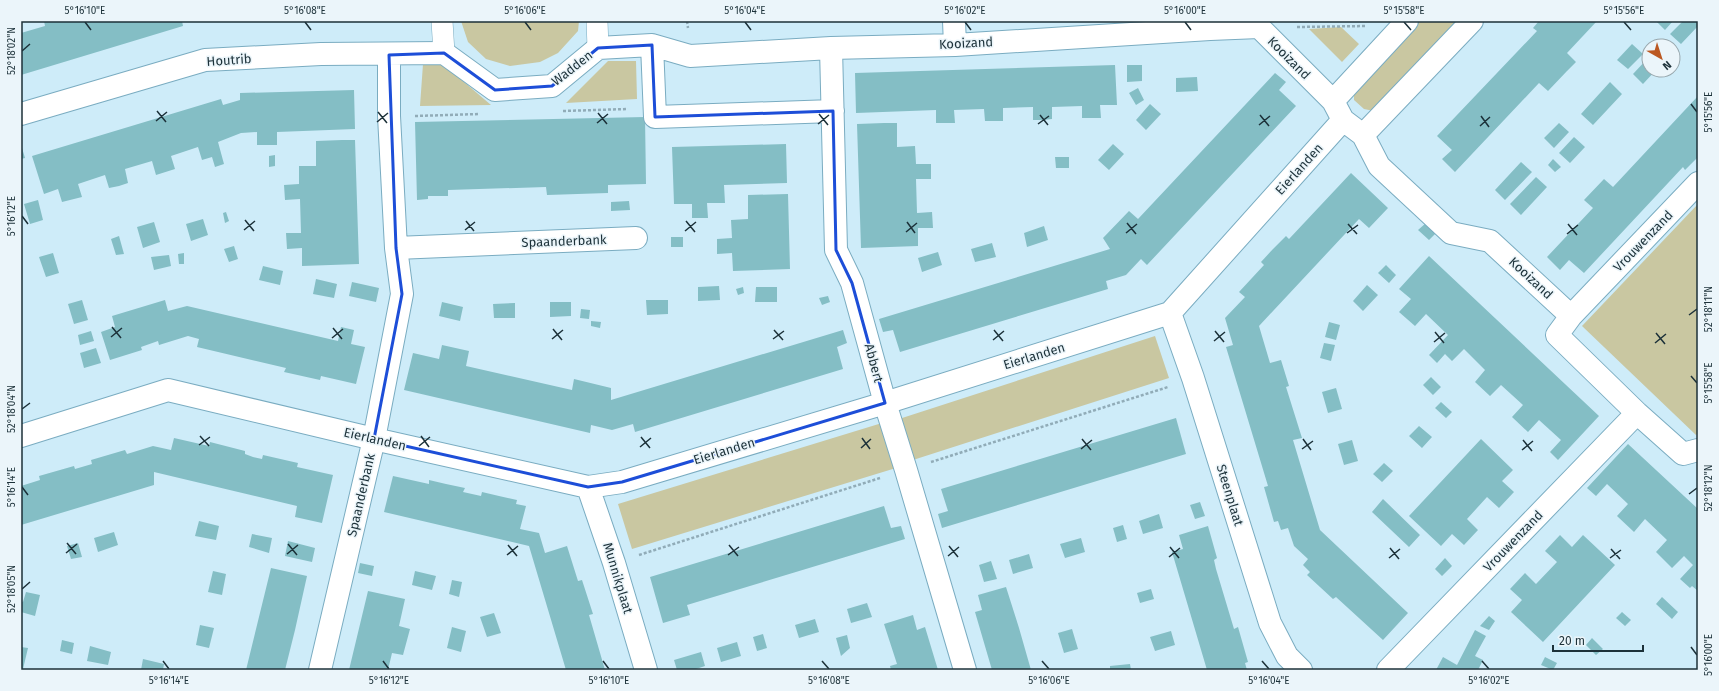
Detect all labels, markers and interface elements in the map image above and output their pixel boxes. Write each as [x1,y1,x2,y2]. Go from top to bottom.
text: 5°16'10"E [65,5,105,17]
text: 5°16'08"E [284,5,326,17]
text: 5°16'06"E [504,5,546,17]
text: 5°16'04"E [724,5,766,17]
text: 5°16'02"E [944,5,986,17]
text: 5°16'00"E [1164,5,1206,17]
text: 5°15'58"E [1383,5,1425,17]
text: 5°15'56"E [1604,5,1644,17]
text: 52°18'02"N [6,27,18,75]
street label: Kooizand [939,34,993,52]
street label: Kooizand [1265,34,1313,82]
north arrow [1641,38,1681,78]
street label: Wadden [549,47,595,89]
street label: Houtrib [206,51,252,69]
text: N [1660,58,1674,73]
text: 5°15'56"E [1703,92,1715,132]
street label: Eierlanden [1272,140,1326,198]
text: 5°16'12"E [6,196,18,236]
street label: Vrouwenzand [1610,207,1676,275]
street label: Spaanderbank [521,232,607,250]
street label: Kooizand [1506,254,1556,302]
text: 52°18'11"N [1703,286,1715,332]
street label: Eierlanden [1001,340,1067,372]
street label: Abbert [862,342,886,384]
text: 5°15'58"E [1703,362,1715,404]
text: 52°18'04"N [6,385,18,433]
street label: Eierlanden [342,425,408,453]
street label: Eierlanden [691,435,757,467]
street label: Spaanderbank [344,451,378,538]
street label: Steenplaat [1214,462,1247,528]
text: 52°18'12"N [1703,464,1715,512]
text: 5°16'14"E [6,467,18,507]
street label: Vrouwenzand [1480,507,1546,575]
street label: Munnikplaat [600,541,636,616]
text: 52°18'05"N [6,565,18,613]
scale bar [1553,627,1643,653]
text: 20 m [1559,634,1585,648]
text: 5°16'00"E [1703,634,1715,676]
text: 5°16'14"E [149,675,189,687]
text: 5°16'12"E [369,675,409,687]
text: 5°16'10"E [589,675,629,687]
text: 5°16'08"E [808,675,850,687]
text: 5°16'06"E [1028,675,1070,687]
text: 5°16'04"E [1248,675,1290,687]
text: 5°16'02"E [1468,675,1510,687]

